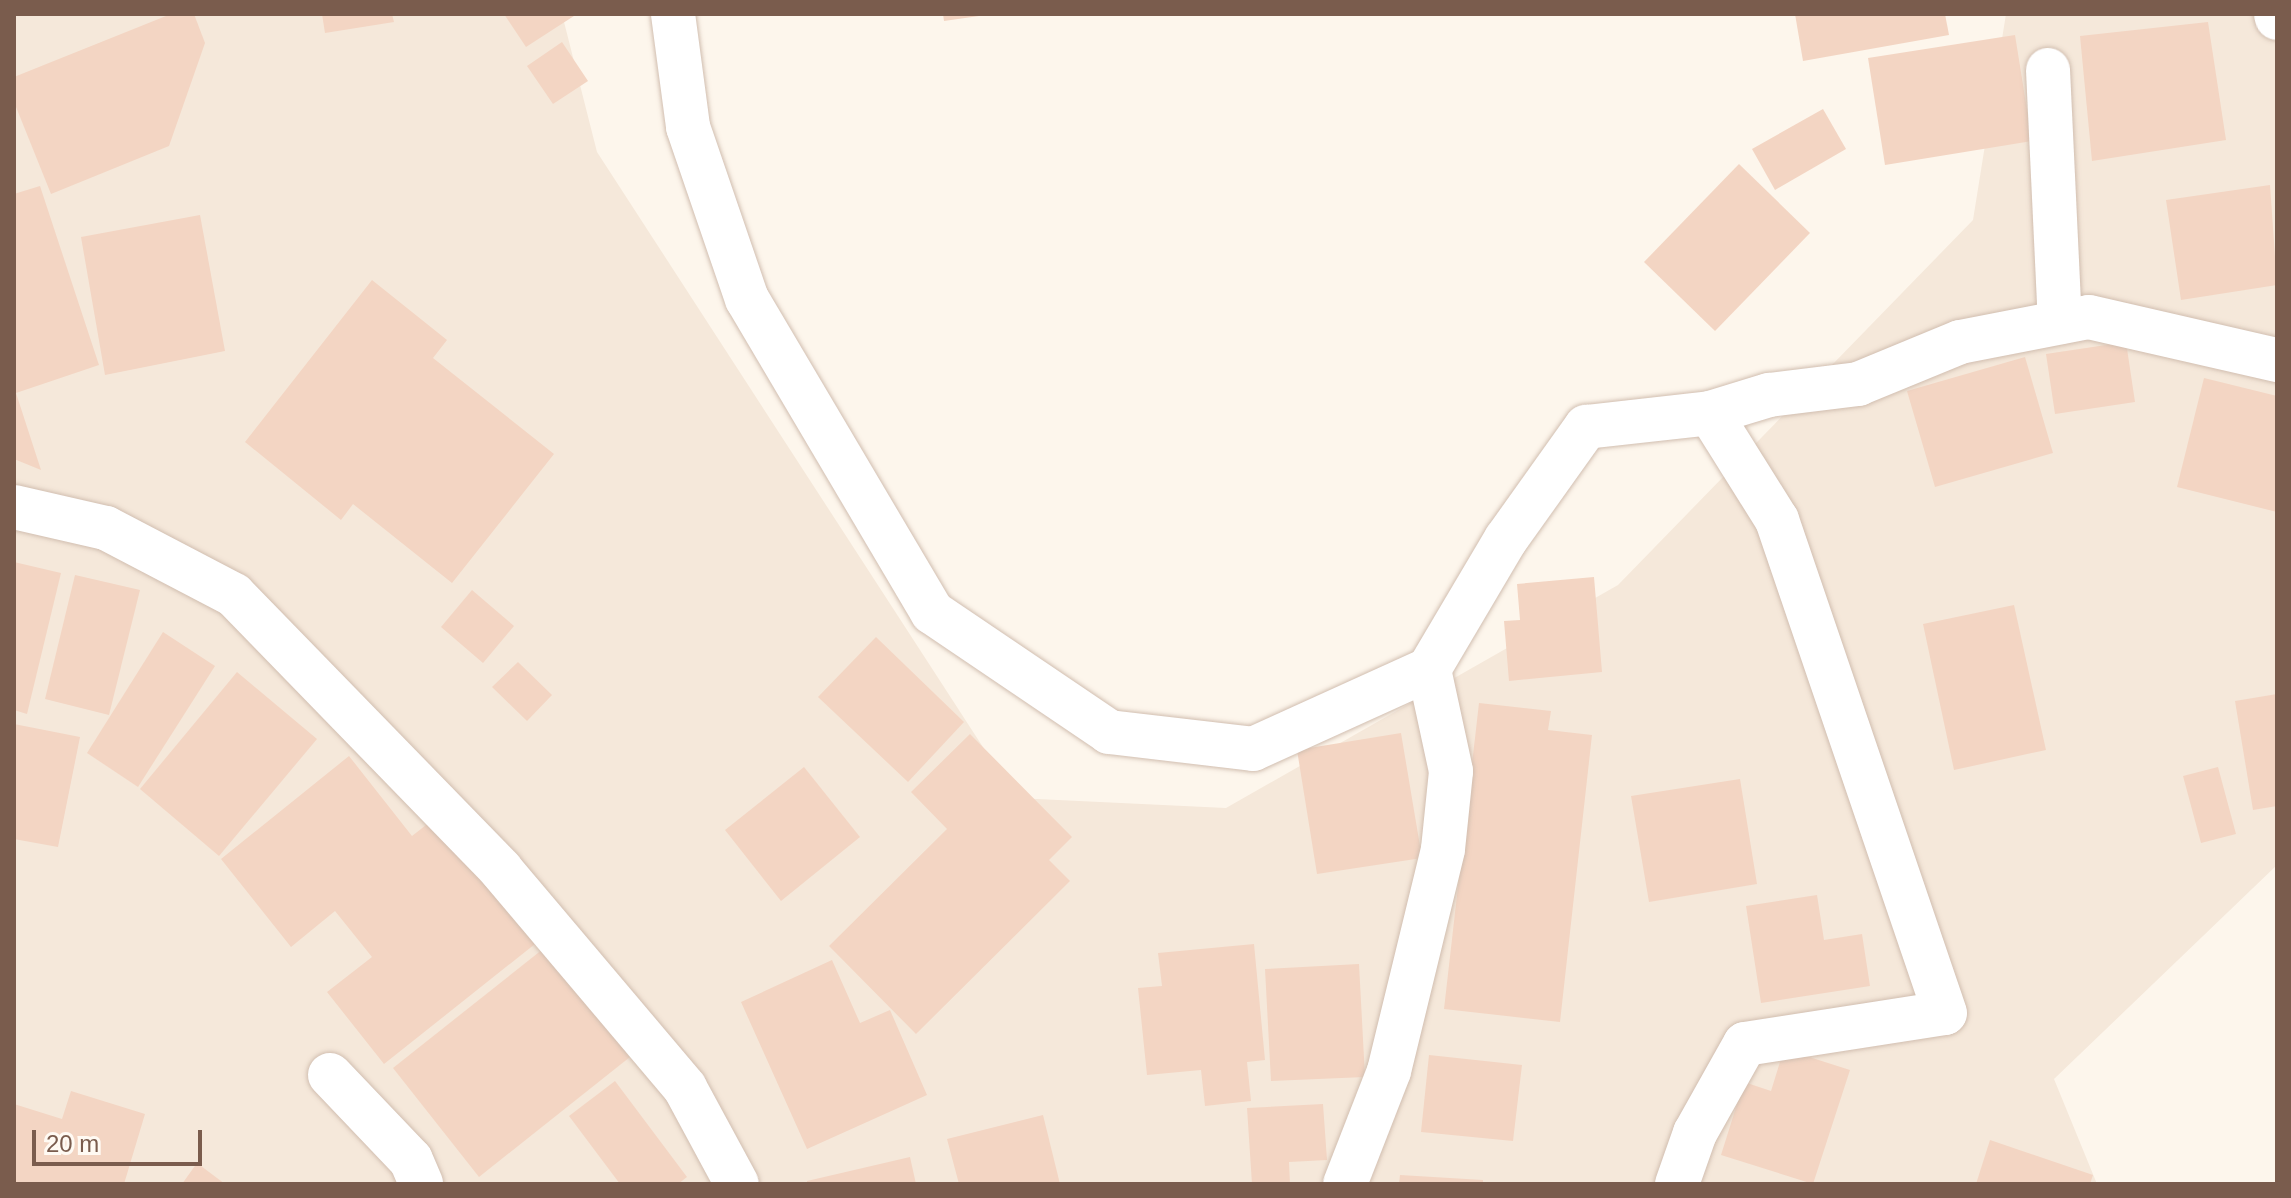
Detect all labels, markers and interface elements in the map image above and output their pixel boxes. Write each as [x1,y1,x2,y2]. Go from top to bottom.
scale bar [36,1114,206,1164]
text: 20 m [46,1130,99,1157]

